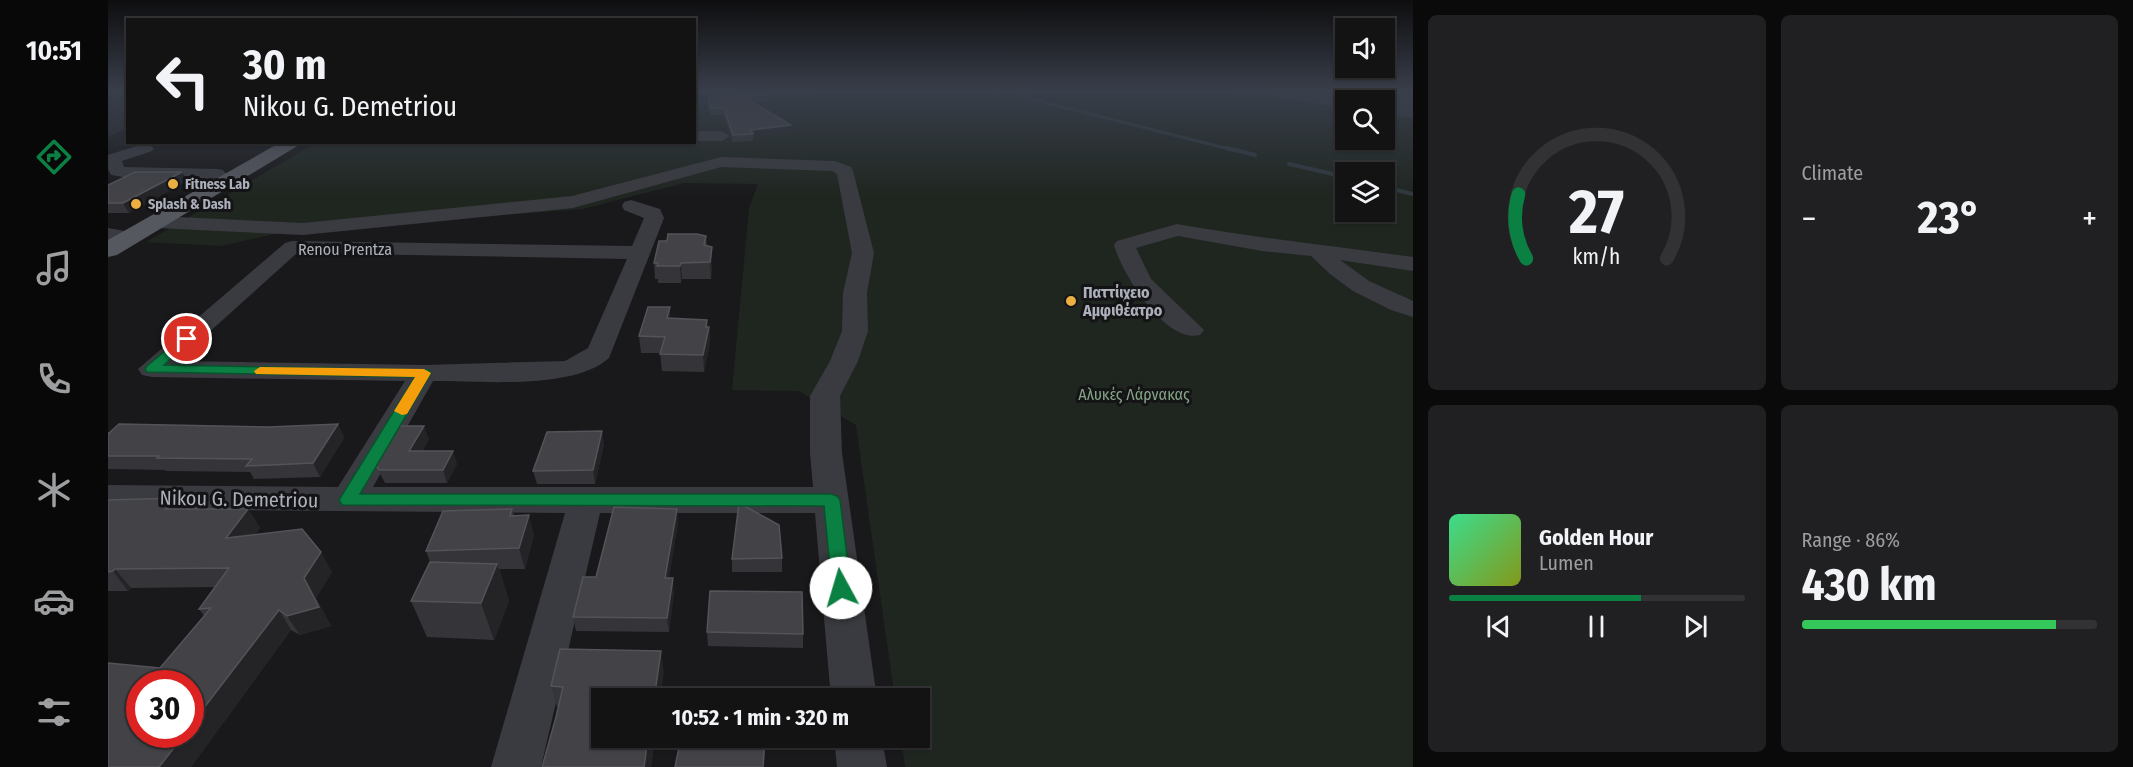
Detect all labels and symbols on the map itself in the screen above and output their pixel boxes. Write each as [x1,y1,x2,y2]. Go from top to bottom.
place label: Fitness Lab [185,176,250,193]
marker: Fitness Lab [166,177,180,191]
place label: Splash & Dash [148,196,231,213]
marker: Splash & Dash [129,197,143,211]
street label: Renou Prentza [298,240,392,259]
place label: Παττίιχειο Αμφιθέατρο [1082,283,1163,320]
marker: Παττίιχειο Αμφιθέατρο [1064,294,1078,308]
pin [161,313,212,364]
park label: Αλυκές Λάρνακας [1078,385,1190,404]
street label: Nikou G. Demetriou [159,486,319,512]
position arrow [809,556,873,620]
speed limit sign: 30 [126,670,204,748]

